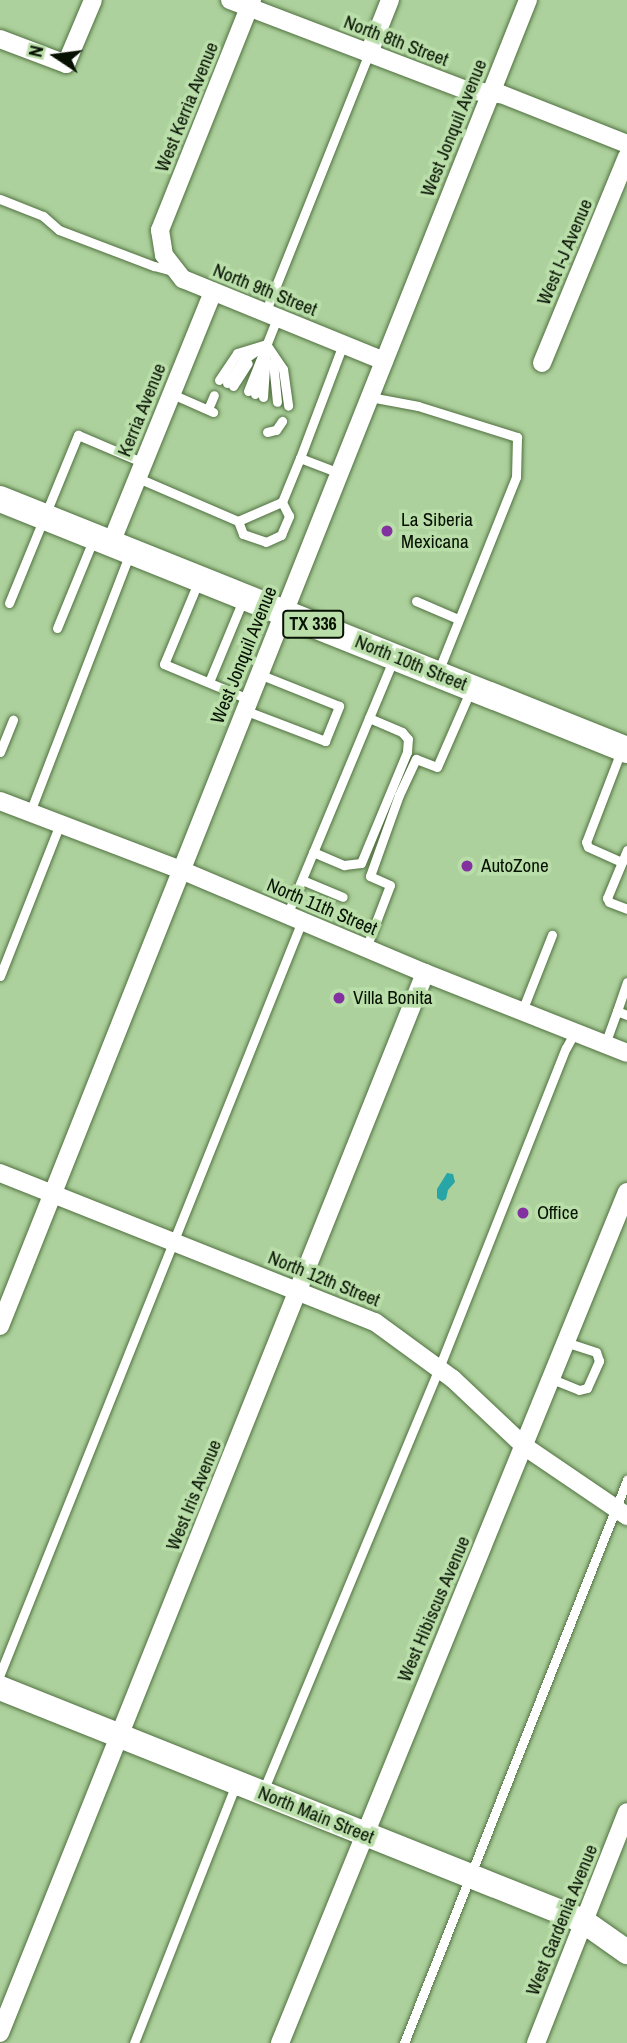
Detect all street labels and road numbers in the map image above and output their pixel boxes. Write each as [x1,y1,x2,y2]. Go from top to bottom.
street label: North 8th Street [341,11,451,71]
street label: West Kerria Avenue [150,38,224,176]
street label: West Jonquil Avenue [416,56,492,200]
street label: West I-J Avenue [532,195,598,309]
street label: North 9th Street [210,259,320,321]
street label: Kerria Avenue [113,360,171,460]
street label: West Jonquil Avenue [206,583,282,727]
road number: TX 336 [282,610,344,638]
street label: North 10th Street [352,630,470,696]
street label: North 11th Street [263,874,381,940]
street label: North 12th Street [265,1246,383,1312]
street label: West Iris Avenue [161,1436,227,1554]
street label: West Hibiscus Avenue [393,1532,475,1686]
street label: North Main Street [255,1781,377,1849]
street label: West Gardenia Avenue [521,1841,603,1999]

